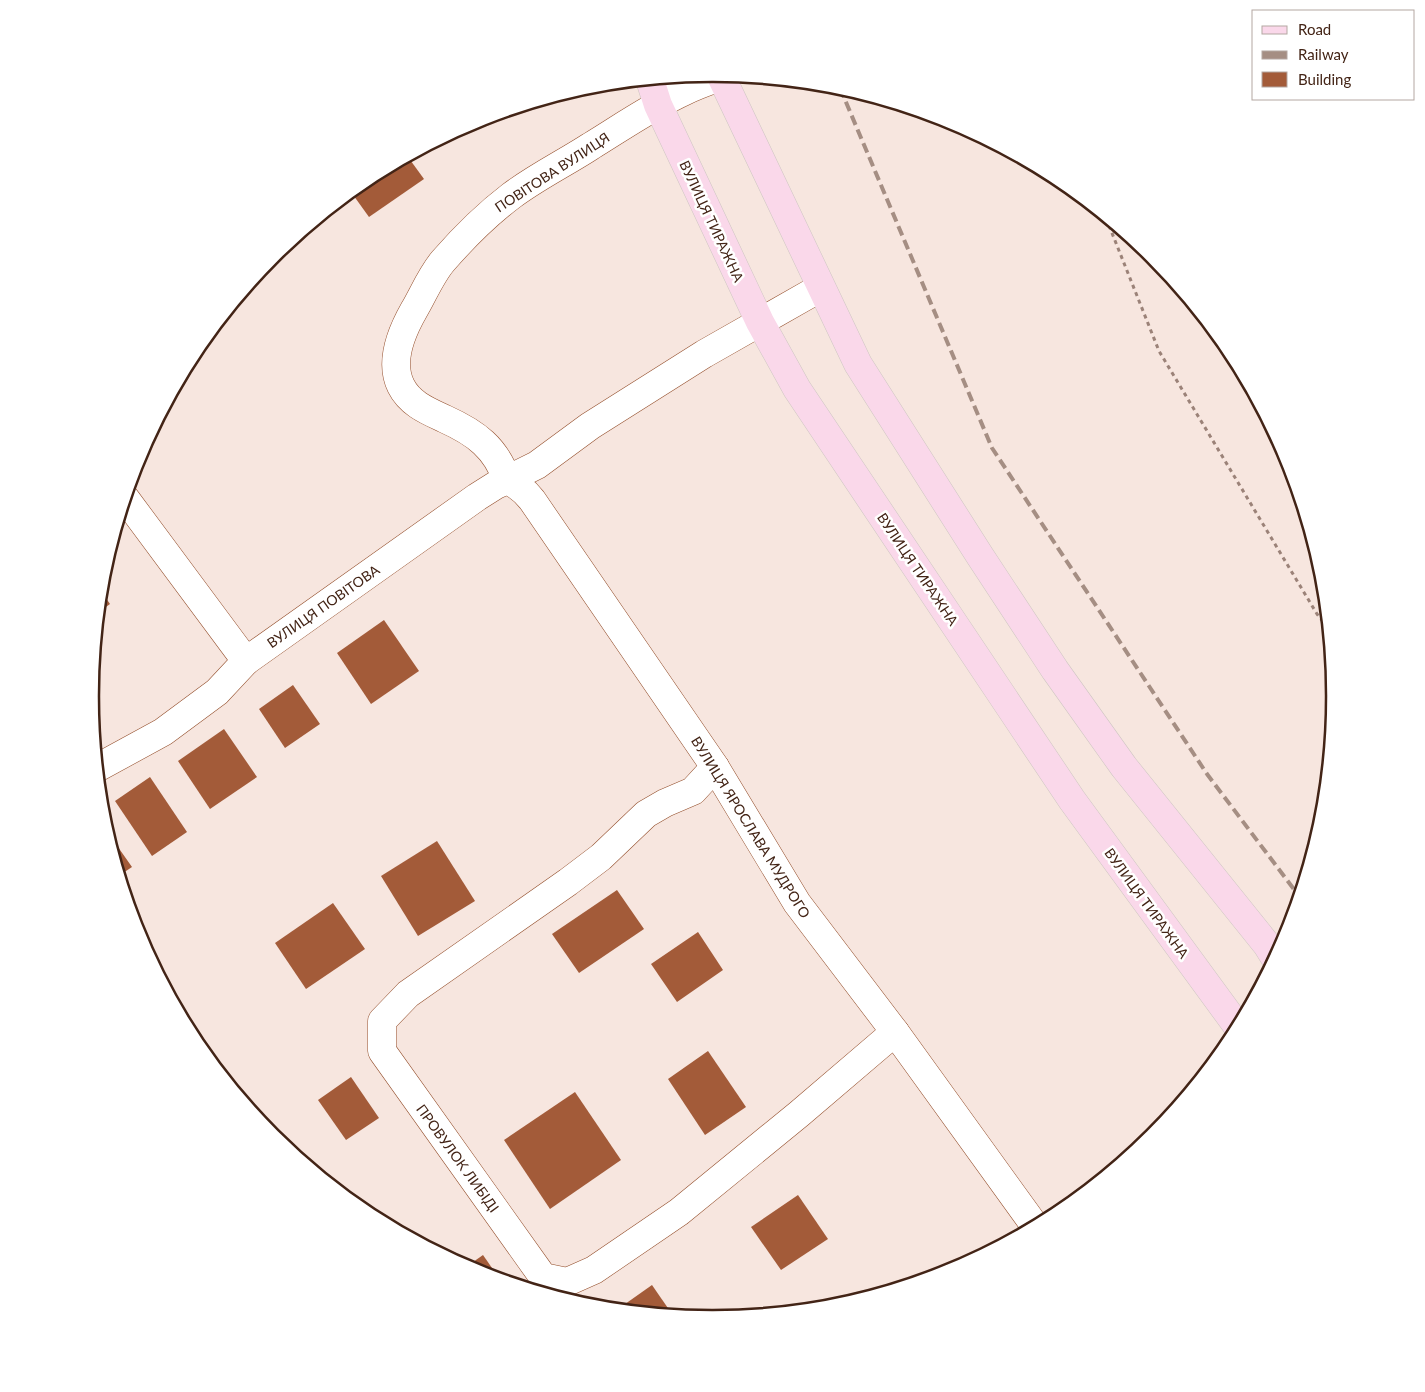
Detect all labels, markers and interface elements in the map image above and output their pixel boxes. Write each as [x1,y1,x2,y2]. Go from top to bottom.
legend [1252,10,1415,100]
text: Road [1298,20,1331,38]
text: Railway [1298,45,1349,63]
text: Building [1298,70,1351,88]
street label: ПОВІТОВА ВУЛИЦЯ [491,129,613,215]
street label: ВУЛИЦЯ ТИРАЖНА [676,157,748,285]
street label: ВУЛИЦЯ ТИРАЖНА [874,509,962,629]
street label: ВУЛИЦЯ ПОВІТОВА [264,560,383,651]
street label: ВУЛИЦЯ ЯРОСЛАВА МУДРОГО [688,733,814,921]
street label: ВУЛИЦЯ ТИРАЖНА [1101,845,1193,962]
street label: ПРОВУЛОК ЛИБІДІ [413,1101,503,1215]

